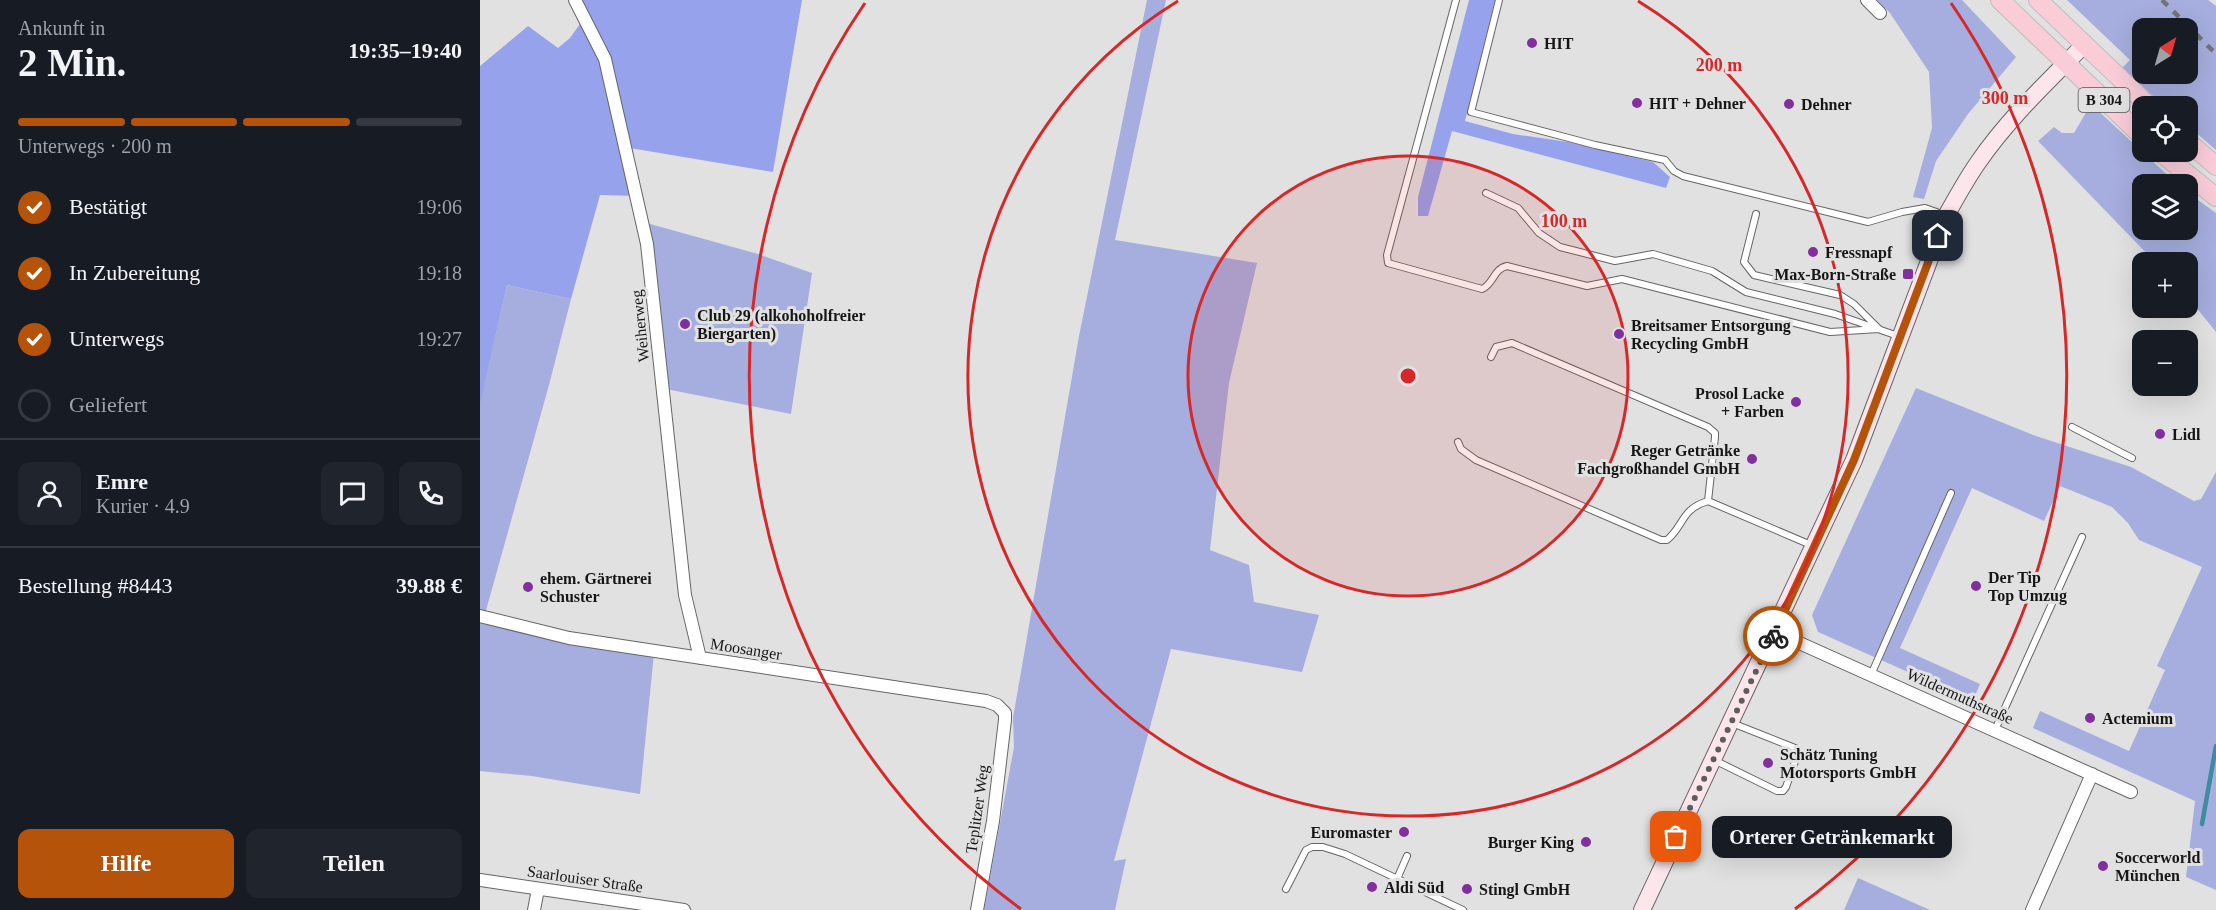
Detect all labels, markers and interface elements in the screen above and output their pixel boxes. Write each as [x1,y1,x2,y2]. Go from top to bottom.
text: Ankunft in [18,17,105,39]
north arrow [2132,18,2198,84]
map controls [2132,18,2198,396]
place label: HIT [1544,35,1574,52]
marker: HIT [1525,36,1539,50]
text: 19:35–19:40 [348,38,462,63]
text: 2 Min. [18,41,126,84]
text: 200 m [1696,55,1742,75]
text: 300 m [1982,88,2028,108]
road number: B 304 [2078,88,2130,112]
place label: HIT + Dehner [1649,95,1746,112]
marker: HIT + Dehner [1630,96,1644,110]
place label: Dehner [1801,96,1852,113]
button: locate [2132,96,2198,162]
marker: Dehner [1782,97,1796,111]
text: Unterwegs · 200 m [18,135,172,157]
button: layers [2132,174,2198,240]
icon: check [18,191,51,224]
text: Bestätigt [69,194,147,219]
text: 19:06 [416,196,462,218]
pin [1912,210,1963,261]
text: 100 m [1541,211,1587,231]
icon: home [1921,219,1954,252]
place label: Fressnapf [1825,244,1893,262]
marker: Fressnapf [1806,245,1820,259]
button: + [2132,252,2198,318]
icon: check [18,257,51,290]
text: In Zubereitung [69,260,200,285]
text: 19:18 [416,262,462,284]
place label: Max-Born-Straße [1774,266,1896,283]
marker: Max-Born-Straße [1901,267,1915,281]
street label: Weiherweg [628,289,653,363]
place label: Club 29 (alkohoholfreier Biergarten) [697,307,866,343]
marker: Club 29 (alkohoholfreier Biergarten) [678,317,692,331]
place label: Breitsamer Entsorgung Recycling GmbH [1631,317,1791,353]
icon: check [18,323,51,356]
text: Unterwegs [69,326,164,351]
marker: Breitsamer Entsorgung Recycling GmbH [1612,327,1626,341]
text: 19:27 [416,328,462,350]
button: − [2132,330,2198,396]
centre of rings [1398,366,1418,386]
place label: Prosol Lacke + Farben [1695,385,1784,420]
text: Geliefert [69,392,147,417]
marker: Prosol Lacke + Farben [1789,395,1803,409]
place label: Lidl [2172,426,2201,443]
marker: Lidl [2153,427,2167,441]
place label: Reger Getränke Fachgroßhandel GmbH [1577,442,1741,478]
marker: Reger Getränke Fachgroßhandel GmbH [1745,452,1759,466]
button: person [18,462,81,525]
button: chat [321,462,384,525]
button: phone [399,462,462,525]
text: Emre [96,469,148,494]
text: Kurier · 4.9 [96,495,190,517]
place label: Der Tip Top Umzug [1988,569,2067,605]
place label: ehem. Gärtnerei Schuster [540,570,652,605]
text: Bestellung #8443 [18,573,173,598]
text: 39.88 € [396,573,462,598]
marker: Der Tip Top Umzug [1969,579,1983,593]
marker: ehem. Gärtnerei Schuster [521,580,535,594]
courier [1743,606,1803,666]
icon: bike [1757,620,1790,653]
street label: Moosanger [709,635,784,664]
street label: Wildermuthstraße [1904,665,2016,727]
place label: Actemium [2102,710,2174,727]
marker: Actemium [2083,711,2097,725]
place label: Schätz Tuning Motorsports GmbH [1780,746,1917,782]
marker: Schätz Tuning Motorsports GmbH [1761,756,1775,770]
street label: Teplitzer Weg [962,764,993,855]
pin [1650,811,1701,862]
callout: Orterer Getränkemarkt [1712,816,1952,858]
icon: bag [1659,820,1692,853]
place label: Euromaster [1311,824,1392,841]
marker: Euromaster [1397,825,1411,839]
text: Orterer Getränkemarkt [1729,826,1935,848]
button: Hilfe [18,829,234,898]
button: Teilen [246,829,462,898]
place label: Burger King [1488,834,1574,852]
marker: Burger King [1579,835,1593,849]
place label: Soccerworld München [2115,849,2200,884]
marker: Soccerworld München [2096,859,2110,873]
street label: Saarlouiser Straße [526,862,644,896]
place label: Aldi Süd [1384,879,1444,896]
marker: Aldi Süd [1365,880,1379,894]
place label: Stingl GmbH [1479,881,1571,899]
marker: Stingl GmbH [1460,882,1474,896]

